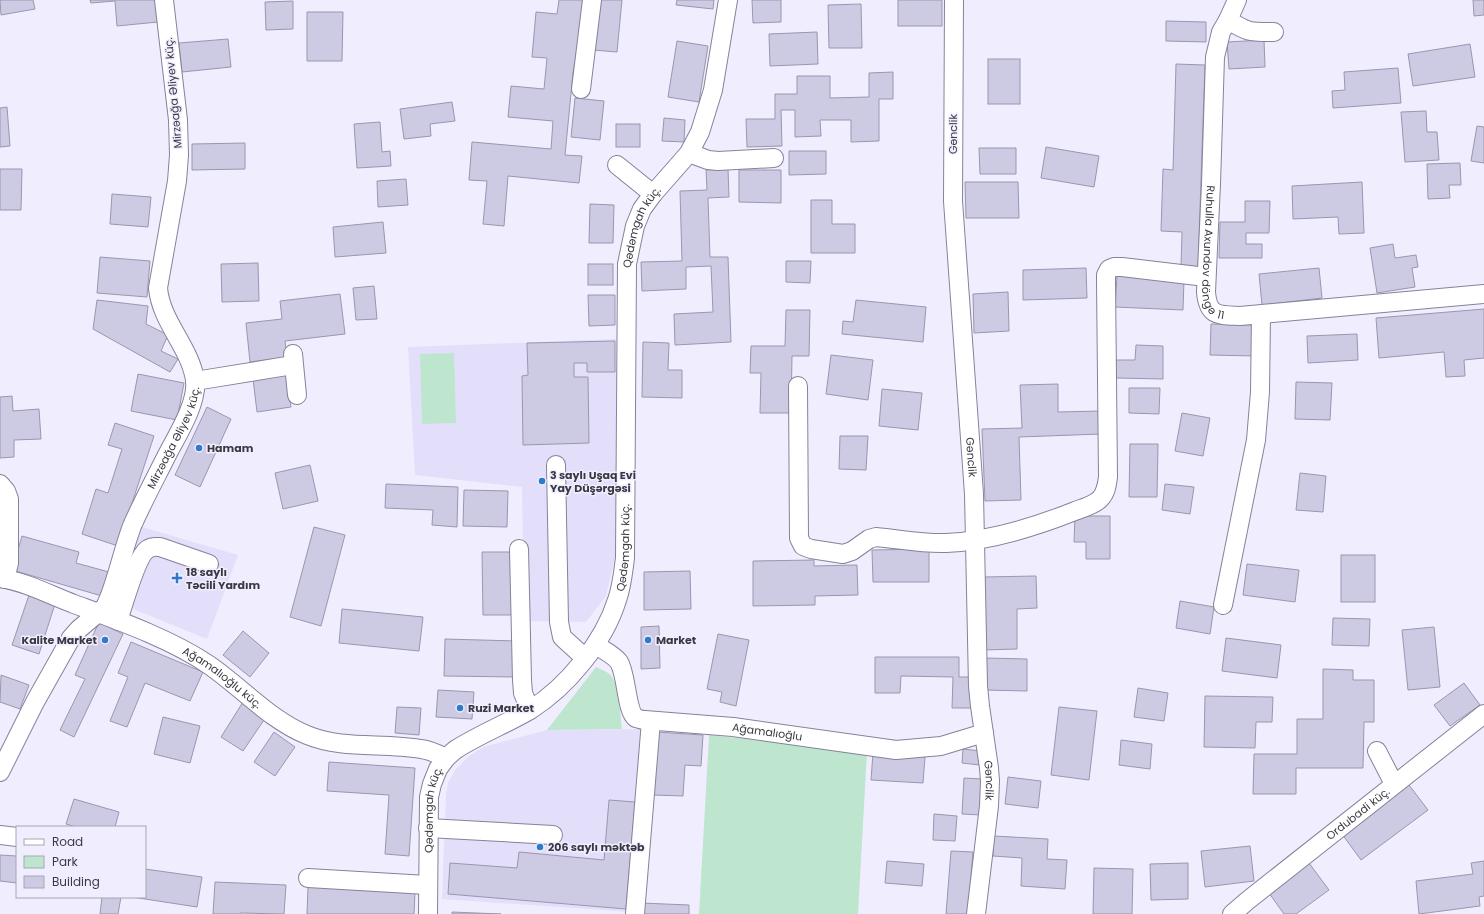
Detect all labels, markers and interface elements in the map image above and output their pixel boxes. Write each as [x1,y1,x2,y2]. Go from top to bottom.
street label: Mirzəağa Əliyev küç. [160,37,186,149]
street label: Gənclik [945,114,961,154]
street label: Qədəmgah küç. [618,183,664,269]
street label: Ruhulla Axundov döngə 11 [1198,185,1226,323]
street label: Mirzəağa Əliyev küç. [143,386,203,492]
street label: Gənclik [962,437,981,478]
place label: Hamam [207,440,254,456]
marker: Hamam [194,443,204,453]
place label: 3 saylı Uşaq Evi Yay Düşərgəsi [550,467,636,496]
marker: 3 saylı Uşaq Evi Yay Düşərgəsi [537,476,547,486]
street label: Qədəmgah küç. [612,504,633,593]
place label: 18 saylı Təcili Yardım [186,564,261,593]
marker: 18 saylı Təcili Yardım [171,572,183,584]
place label: Kalite Market [21,632,98,648]
place label: Market [656,632,697,648]
marker: Kalite Market [100,635,110,645]
marker: Market [643,635,653,645]
street label: Ağamalıoğlu küç. [180,643,265,712]
place label: Ruzi Market [468,700,534,716]
marker: Ruzi Market [455,703,465,713]
street label: Ağamalıoğlu [731,719,803,745]
street label: Gənclik [980,759,998,801]
street label: Qədəmgah küç. [421,762,446,853]
street label: Ordubadi küç. [1323,783,1393,844]
legend [16,826,146,898]
text: Road [52,833,83,850]
place label: 206 saylı məktəb [548,839,645,855]
marker: 206 saylı məktəb [535,842,545,852]
text: Park [52,853,79,870]
text: Building [52,873,100,890]

